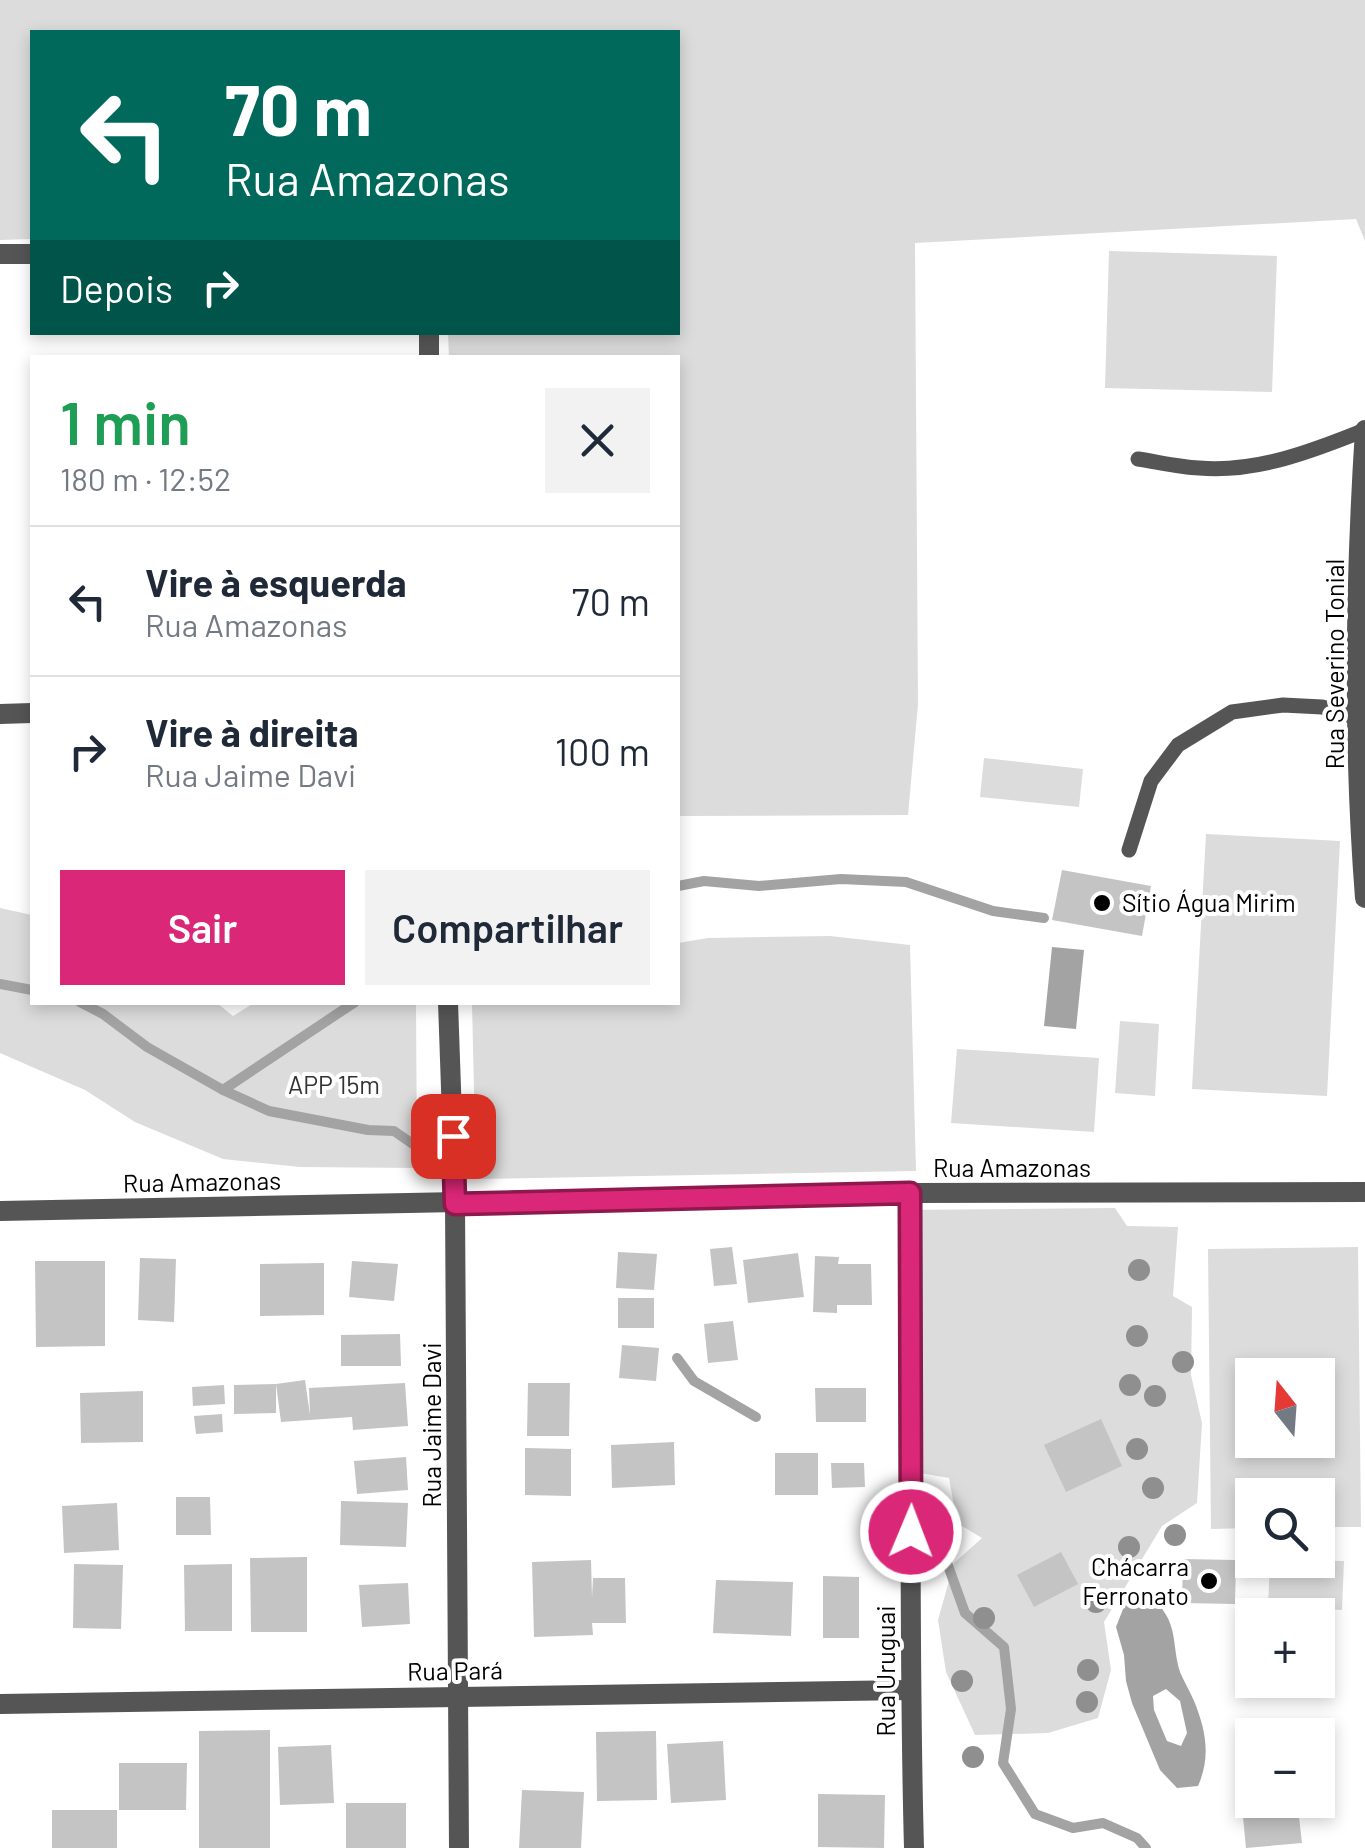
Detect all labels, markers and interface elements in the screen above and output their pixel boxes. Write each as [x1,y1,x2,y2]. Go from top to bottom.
text: 70 m [225,66,372,150]
icon: left [60,70,190,200]
text: Rua Amazonas [225,151,510,205]
icon: right [193,260,248,315]
text: Depois [60,265,173,311]
text: 1 min [60,385,191,457]
button: close [545,388,650,493]
text: 180 m · 12:52 [60,459,231,497]
text: Vire à esquerda [145,559,407,605]
street label: Rua Severino Tonial [1319,559,1349,769]
icon: left [60,574,115,629]
text: 70 m [572,578,650,624]
text: Rua Amazonas [145,605,347,643]
text: Vire à direita [145,709,359,755]
icon: right [60,724,115,779]
text: 100 m [555,728,650,774]
text: Rua Jaime Davi [145,755,356,793]
button: Sair [60,870,345,985]
button: Compartilhar [365,870,650,985]
place label: Sítio Água Mirim [1122,887,1296,917]
marker: Sítio Água Mirim [1091,892,1113,914]
park label: APP 15m [288,1069,380,1099]
pin [411,1094,496,1179]
icon: arrive [426,1109,481,1164]
street label: Rua Amazonas [933,1152,1091,1182]
street label: Rua Amazonas [123,1165,281,1197]
street label: Rua Jaime Davi [416,1342,446,1508]
north arrow [1235,1358,1335,1458]
map controls [1235,1358,1335,1818]
button: search [1235,1478,1335,1578]
position arrow [859,1480,963,1584]
place label: Chácarra Ferronato [1082,1551,1189,1610]
marker: Chácarra Ferronato [1198,1570,1220,1592]
button: + [1235,1598,1335,1698]
street label: Rua Uruguai [870,1605,900,1737]
street label: Rua Pará [407,1654,503,1686]
button: − [1235,1718,1335,1818]

